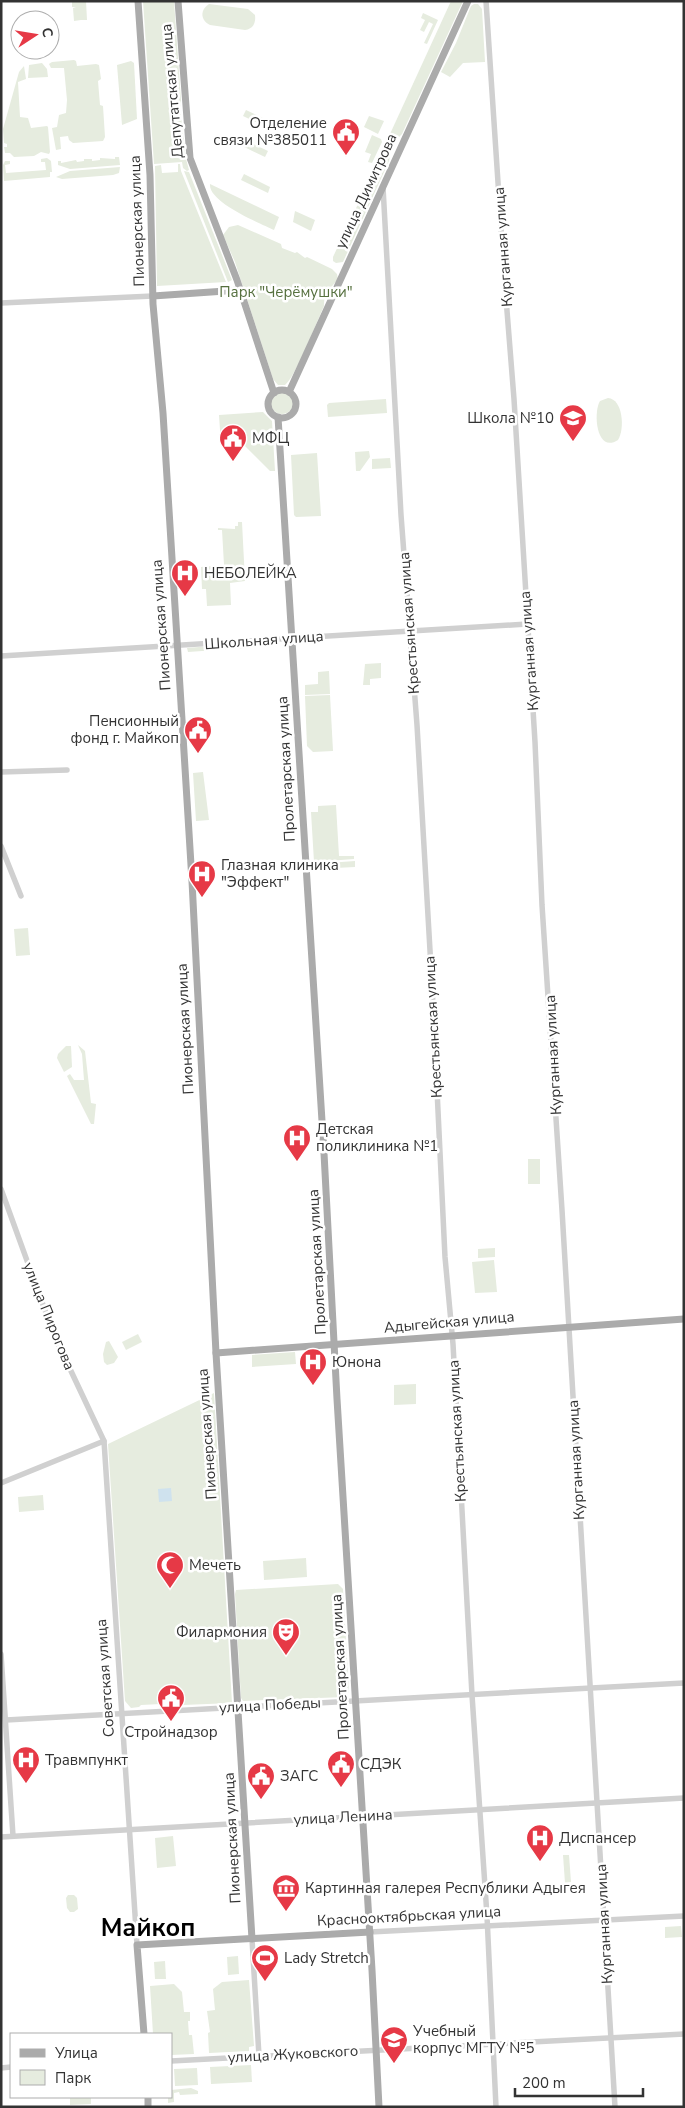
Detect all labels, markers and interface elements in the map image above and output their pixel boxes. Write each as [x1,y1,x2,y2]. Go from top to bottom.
north arrow [10,10,60,60]
street label: Депутатская улица [156,23,188,159]
text: С [37,26,58,40]
place label: Отделение связи №385011 [213,113,327,150]
public building icon: Отделение связи №385011 [331,117,361,156]
street label: улица Димитрова [331,130,401,252]
street label: Пионерская улица [125,155,149,287]
street label: Курганная улица [489,186,517,308]
park label: Парк "Черёмушки" [219,282,353,302]
school or university icon: Школа №10 [558,403,588,442]
place label: Школа №10 [467,408,554,428]
public building icon: МФЦ [218,423,248,462]
place label: МФЦ [252,428,290,448]
street label: Крестьянская улица [394,551,424,695]
hospital icon: НЕБОЛЕЙКА [170,558,200,597]
street label: Пионерская улица [146,559,176,691]
place label: НЕБОЛЕЙКА [204,563,297,583]
street label: Курганная улица [515,590,543,712]
street label: Школьная улица [204,626,324,654]
street label: Пролетарская улица [272,696,300,842]
place label: Пенсионный фонд г. Майкоп [71,711,179,748]
public building icon: Пенсионный фонд г. Майкоп [183,715,213,754]
place label: Глазная клиника "Эффект" [221,855,339,892]
hospital icon: Глазная клиника "Эффект" [187,859,217,898]
street label: Крестьянская улица [419,955,447,1099]
street label: Пионерская улица [172,963,198,1095]
street label: Курганная улица [540,995,566,1115]
place label: Детская поликлиника №1 [316,1119,438,1156]
hospital icon: Детская поликлиника №1 [282,1123,312,1162]
street label: Пролетарская улица [303,1189,331,1335]
street label: улица Пирогова [18,1259,80,1373]
street label: Адыгейская улица [383,1306,515,1338]
hospital icon: Юнона [298,1347,328,1386]
place label: Юнона [332,1352,381,1372]
street label: Крестьянская улица [443,1359,471,1503]
street label: Пионерская улица [192,1368,222,1500]
street label: Курганная улица [563,1400,589,1520]
mosque icon: Мечеть [155,1550,185,1589]
place label: Мечеть [189,1555,241,1575]
street label: Пролетарская улица [326,1594,354,1740]
theatre icon: Филармония [271,1617,301,1656]
street label: Советская улица [91,1618,119,1738]
place label: Филармония [176,1622,267,1642]
public building icon: Стройнадзор [156,1683,186,1722]
street label: улица Победы [219,1692,321,1718]
place label: Стройнадзор [124,1722,218,1742]
hospital icon: Травмпункт [11,1745,41,1784]
public building icon: СДЭК [326,1749,356,1788]
place label: Травмпункт [45,1750,128,1770]
place label: СДЭК [360,1754,402,1774]
public building icon: ЗАГС [246,1761,276,1800]
place label: ЗАГС [280,1766,318,1786]
street label: Пионерская улица [219,1772,245,1904]
street label: улица Ленина [293,1804,393,1830]
hospital icon: Диспансер [525,1823,555,1862]
place label: Диспансер [559,1828,636,1848]
street label: Курганная улица [591,1864,617,1984]
museum icon: Картинная галерея Республики Адыгея [271,1873,301,1912]
place label: Картинная галерея Республики Адыгея [305,1878,586,1898]
street label: Краснооктябрьская улица [316,1901,502,1931]
district label: Майкоп [101,1911,195,1945]
sports icon: Lady Stretch [250,1943,280,1982]
place label: Lady Stretch [284,1948,369,1968]
place label: Учебный корпус МГТУ №5 [412,2021,534,2058]
school or university icon: Учебный корпус МГТУ №5 [379,2025,409,2064]
legend [10,2033,172,2098]
street label: улица Жуковского [227,2041,359,2067]
text: Улица [54,2043,98,2063]
scale bar [515,2066,642,2098]
text: Парк [55,2068,91,2088]
text: 200 m [522,2073,566,2093]

